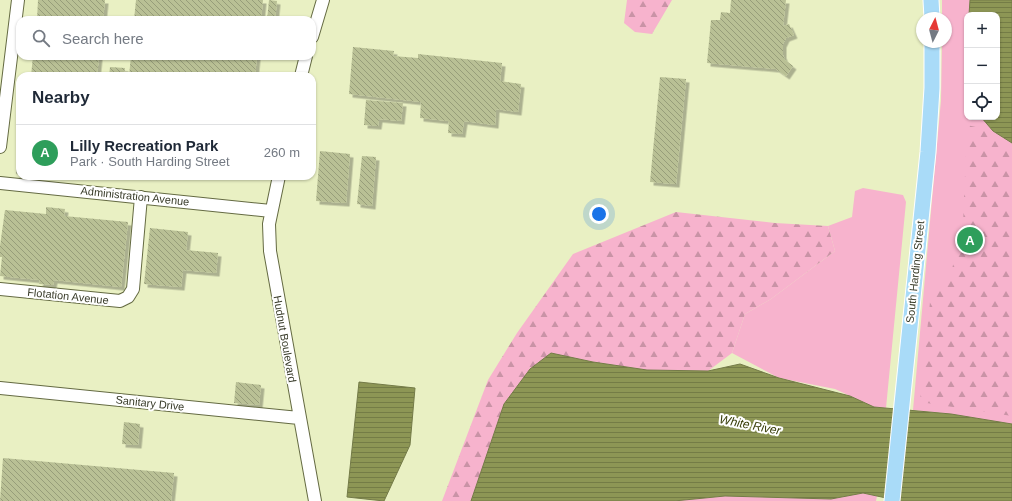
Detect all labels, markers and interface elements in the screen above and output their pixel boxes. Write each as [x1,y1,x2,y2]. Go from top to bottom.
north arrow [916,12,952,48]
map controls [964,12,1000,120]
button: + [964,12,1000,48]
search box [16,16,316,60]
icon: search [30,27,52,49]
text: Search here [62,30,144,47]
button: − [964,48,1000,84]
button: locate [964,84,1000,120]
text: Nearby [32,88,90,107]
text: Lilly Recreation Park [70,137,218,154]
text: A [40,145,50,160]
text: 260 m [264,145,300,160]
text: Park · South Harding Street [70,154,230,169]
street label: Administration Avenue [80,184,190,208]
your location [589,204,609,224]
street label: South Harding Street [904,220,926,324]
pin: A [957,225,983,255]
street label: Flotation Avenue [27,286,109,306]
street label: Hudnut Boulevard [271,295,299,383]
street label: Sanitary Drive [115,393,185,413]
water label: White River [718,412,783,438]

